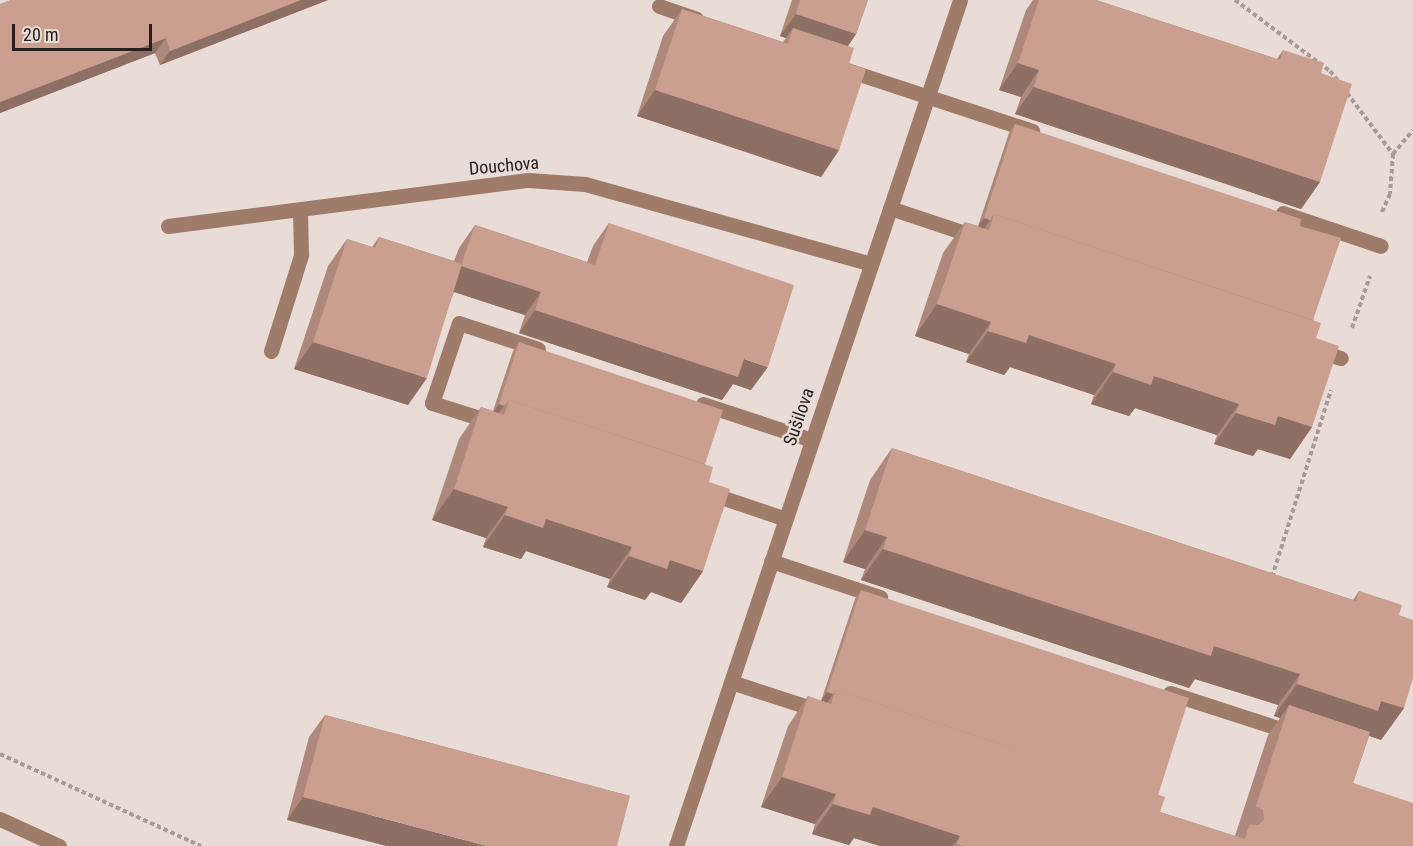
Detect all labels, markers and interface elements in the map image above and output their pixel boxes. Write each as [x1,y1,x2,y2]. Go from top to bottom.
scale bar [15,12,154,50]
text: 20 m [23,24,58,45]
street label: Douchova [468,152,540,180]
street label: Sušilova [779,385,819,449]

